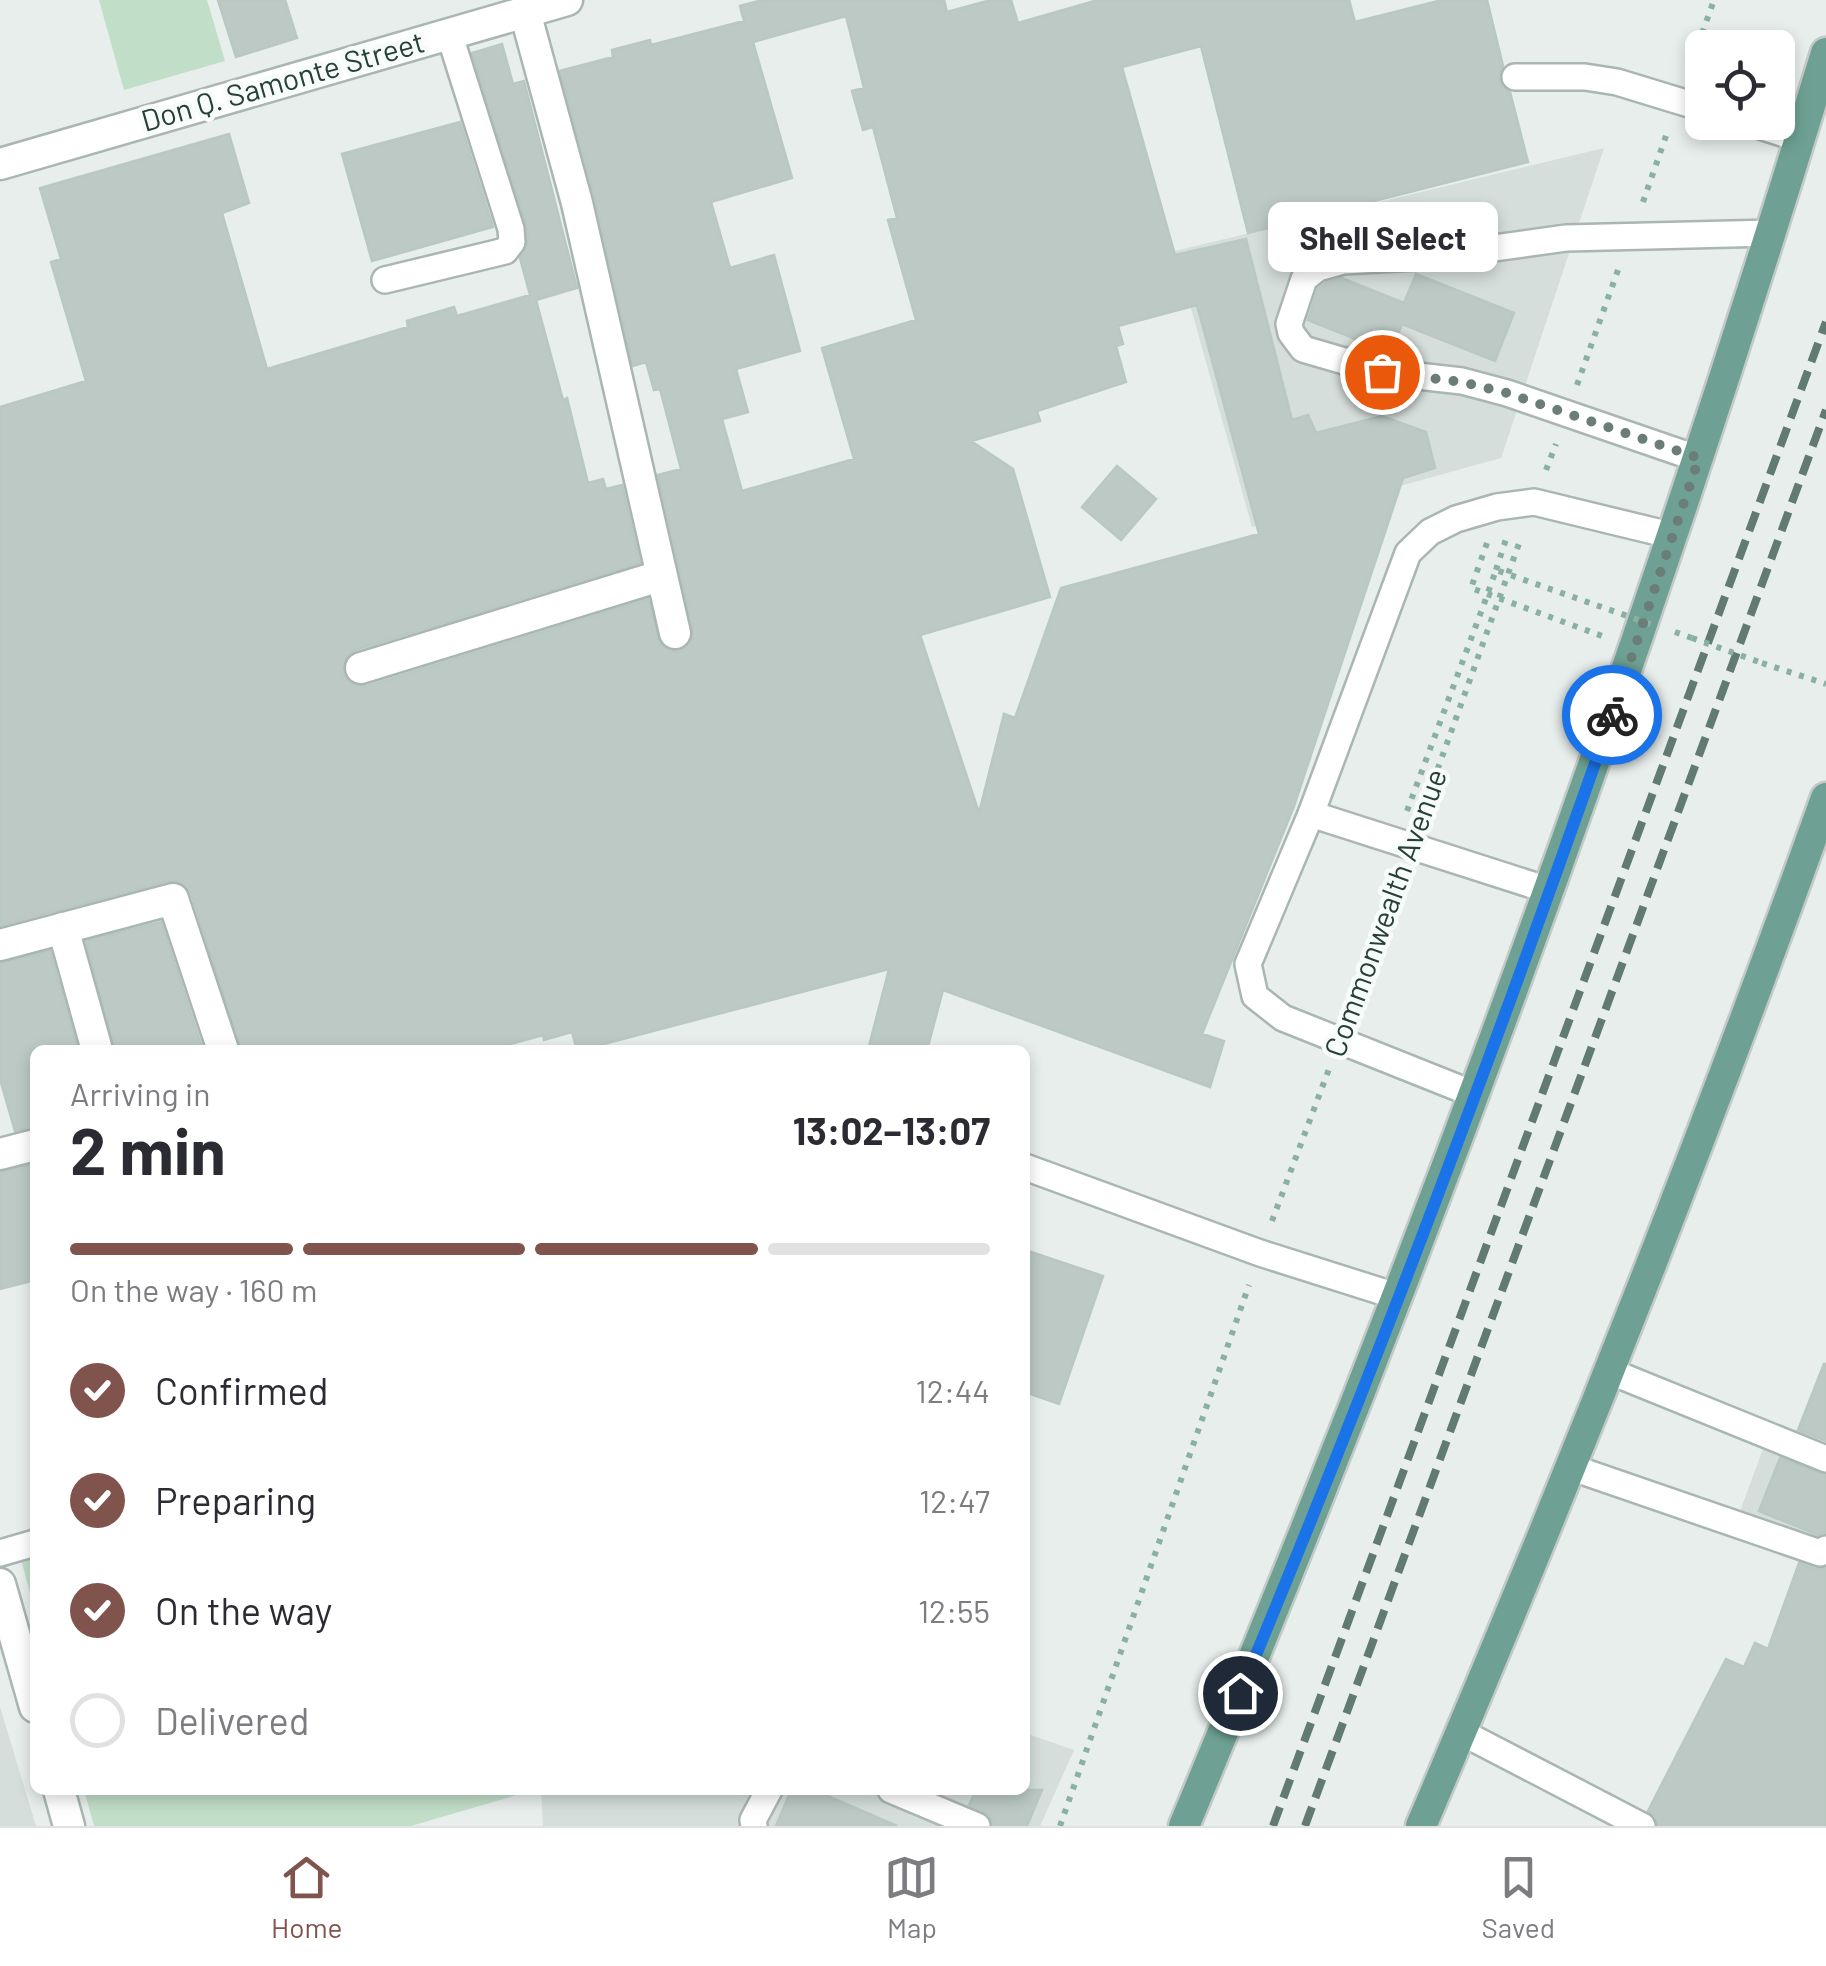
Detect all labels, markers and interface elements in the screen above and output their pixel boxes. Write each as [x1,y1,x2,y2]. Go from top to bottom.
street label: Don Q. Samonte Street [137,22,428,138]
map controls [1685,30,1795,140]
button: locate [1685,30,1795,140]
callout: Shell Select [1267,202,1497,272]
text: Shell Select [1299,218,1467,256]
pin [1340,330,1425,415]
icon: bag [1355,345,1410,400]
courier [1562,665,1662,765]
icon: bike [1585,688,1640,743]
street label: Commonwealth Avenue [1315,763,1453,1061]
text: Arriving in [70,1074,210,1112]
text: 13:02–13:07 [793,1107,990,1153]
text: 2 min [70,1110,226,1188]
text: On the way · 160 m [70,1270,317,1308]
icon: check [70,1363,125,1418]
text: Confirmed [155,1367,328,1413]
text: 12:44 [916,1371,990,1409]
icon: check [70,1473,125,1528]
text: Preparing [155,1477,316,1523]
text: 12:47 [919,1481,990,1519]
icon: check [70,1583,125,1638]
text: On the way [155,1587,332,1633]
text: 12:55 [918,1591,990,1629]
pin [1198,1651,1283,1736]
icon: home [1213,1666,1268,1721]
text: Delivered [155,1697,309,1743]
tab: Home [271,1850,342,1944]
tab: Map [884,1850,939,1944]
tab: Saved [1482,1850,1555,1944]

